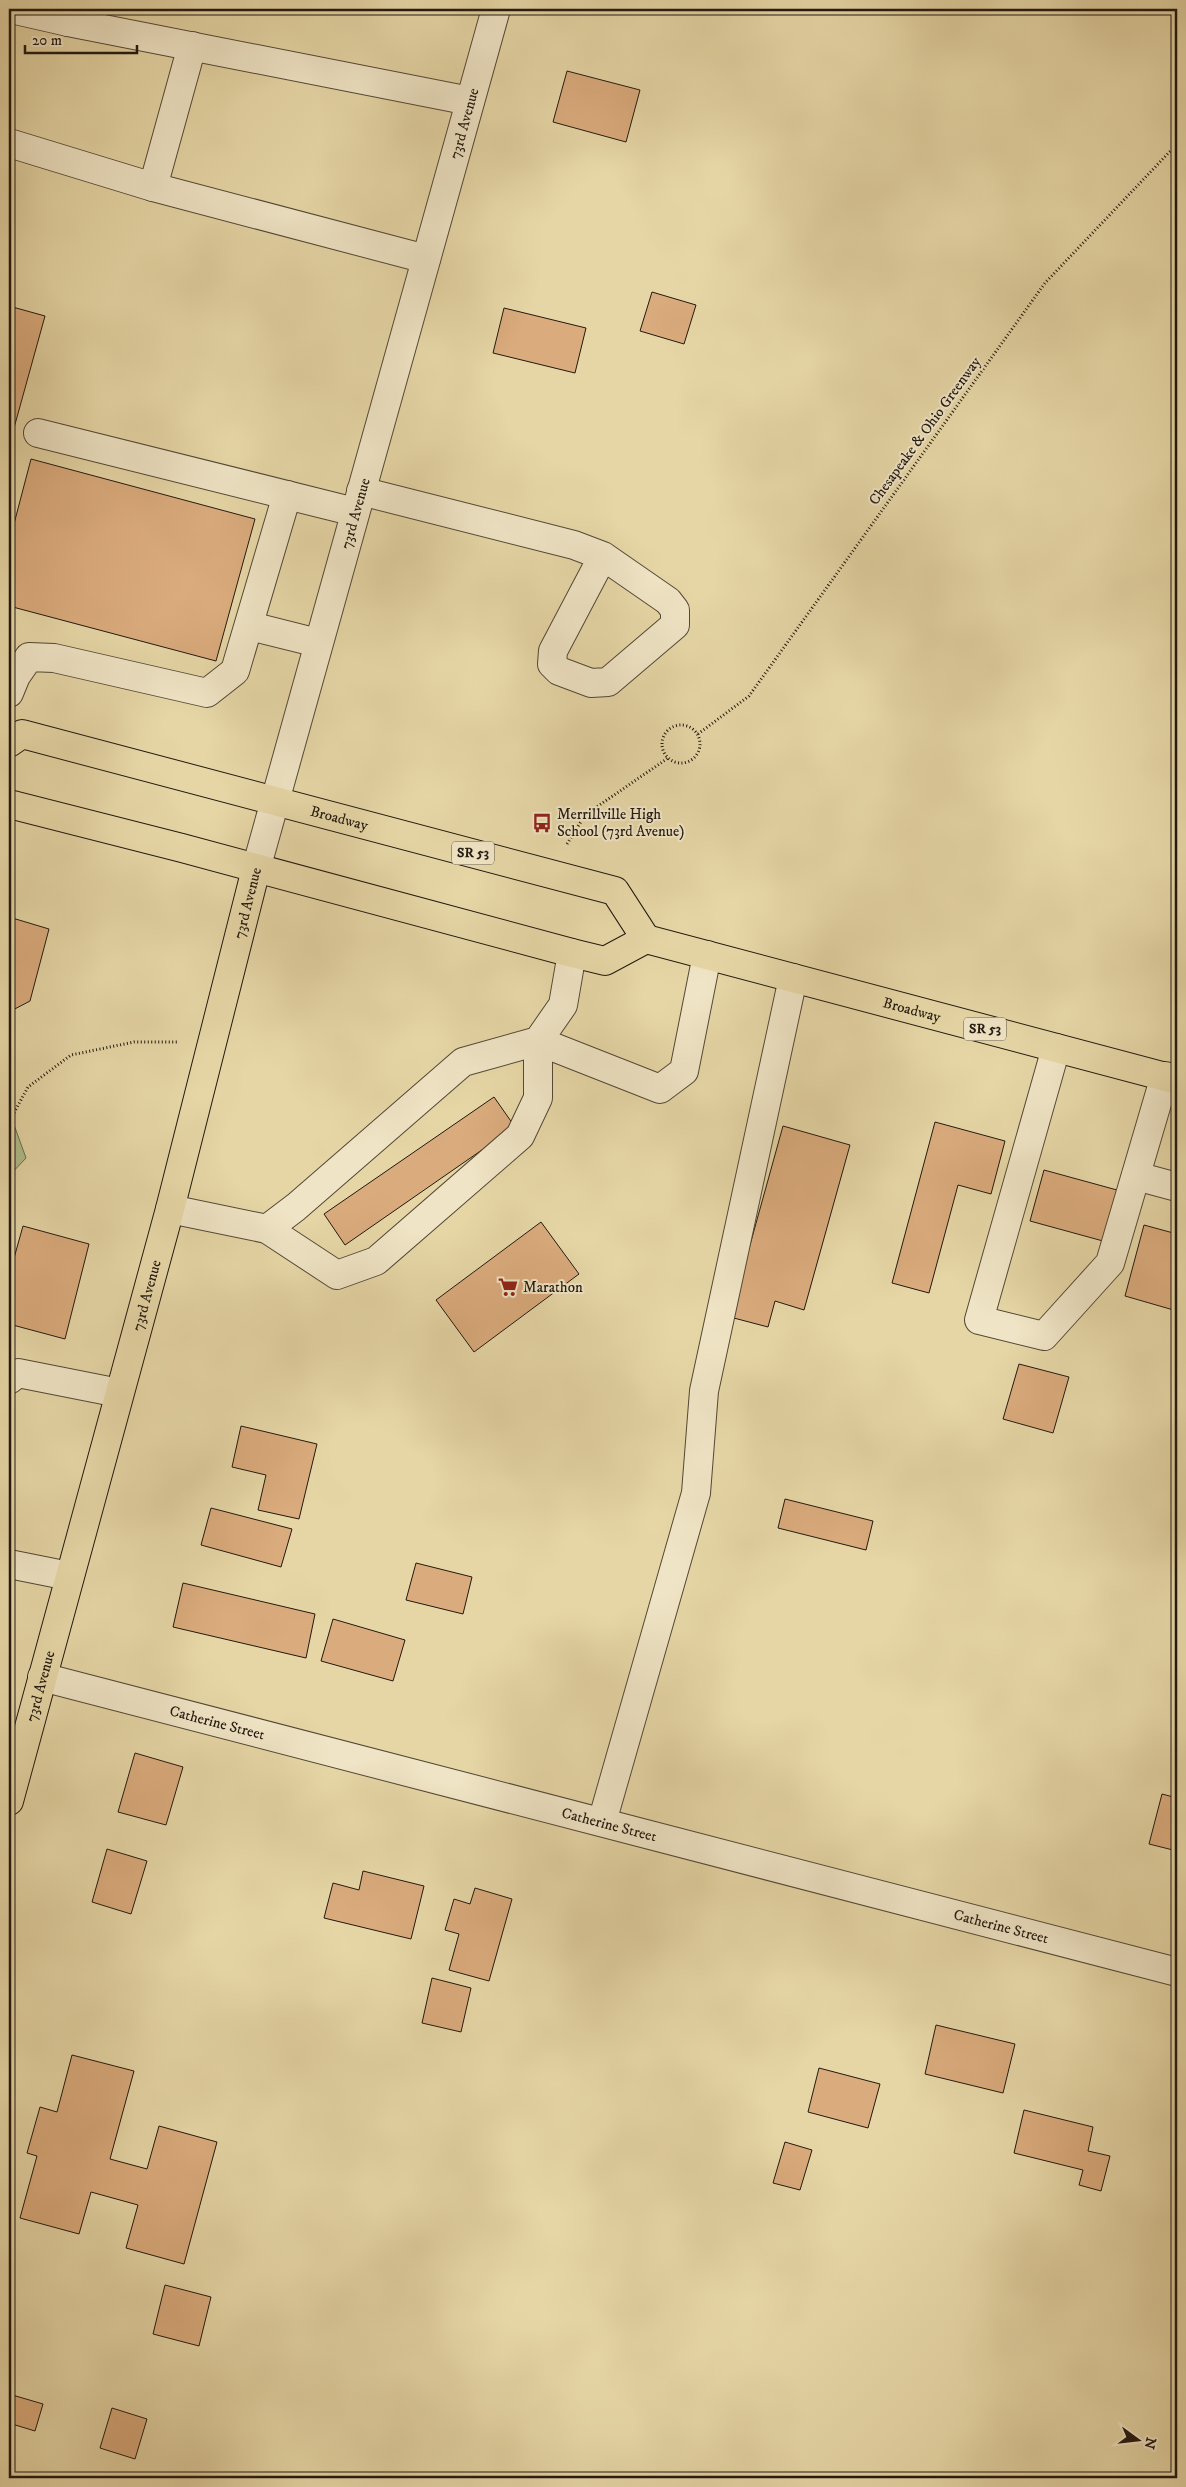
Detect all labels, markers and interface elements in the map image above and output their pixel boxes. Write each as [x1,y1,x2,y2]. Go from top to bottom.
scale bar [25,22,138,54]
text: 20 m [32,31,62,50]
street label: 73rd Avenue [445,86,483,161]
street label: Chesapeake & Ohio Greenway [865,352,986,509]
street label: 73rd Avenue [336,476,374,551]
street label: Broadway [308,801,371,835]
place label: Merrillville High School (73rd Avenue) [557,805,684,841]
bus stop icon: Merrillville High School (73rd Avenue) [531,812,553,834]
road number: SR 53 [452,841,494,864]
street label: 73rd Avenue [229,865,266,941]
street label: Broadway [881,993,944,1027]
road number: SR 53 [964,1018,1006,1040]
street label: 73rd Avenue [128,1258,165,1333]
supermarket icon: Marathon [497,1276,519,1298]
place label: Marathon [523,1278,583,1297]
street label: 73rd Avenue [21,1648,59,1724]
street label: Catherine Street [168,1701,267,1744]
street label: Catherine Street [560,1803,659,1846]
street label: Catherine Street [952,1905,1051,1948]
north arrow [1114,2414,1164,2464]
text: N [1139,2435,1160,2451]

